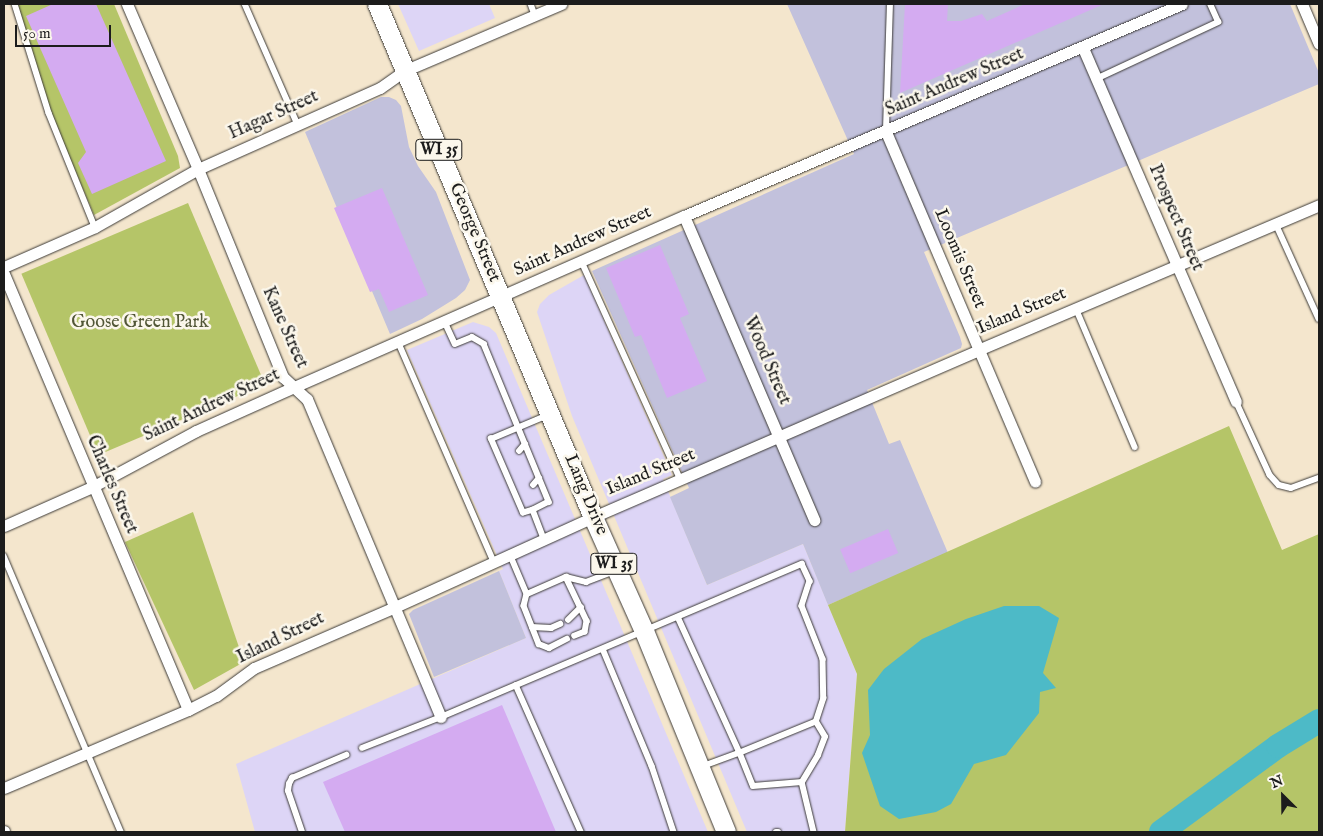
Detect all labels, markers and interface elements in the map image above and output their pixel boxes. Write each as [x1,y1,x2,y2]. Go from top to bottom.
scale bar [18,15,114,47]
text: 50 m [23,24,51,43]
street label: Saint Andrew Street [883,44,1027,122]
street label: Hagar Street [226,87,322,145]
road number: WI 35 [415,136,463,164]
street label: Prospect Street [1143,161,1207,275]
street label: George Street [443,180,505,286]
street label: Saint Andrew Street [511,202,655,282]
street label: Loomis Street [928,206,990,312]
street label: Kane Street [256,284,312,372]
street label: Island Street [974,284,1070,340]
park label: Goose Green Park [71,312,209,334]
street label: Wood Street [738,314,794,408]
street label: Saint Andrew Street [140,365,284,447]
street label: Charles Street [81,432,141,538]
street label: Island Street [603,445,699,501]
street label: Lang Drive [558,451,612,539]
road number: WI 35 [590,550,638,578]
street label: Island Street [234,609,328,669]
north arrow [1258,771,1308,821]
text: N [1268,772,1286,793]

